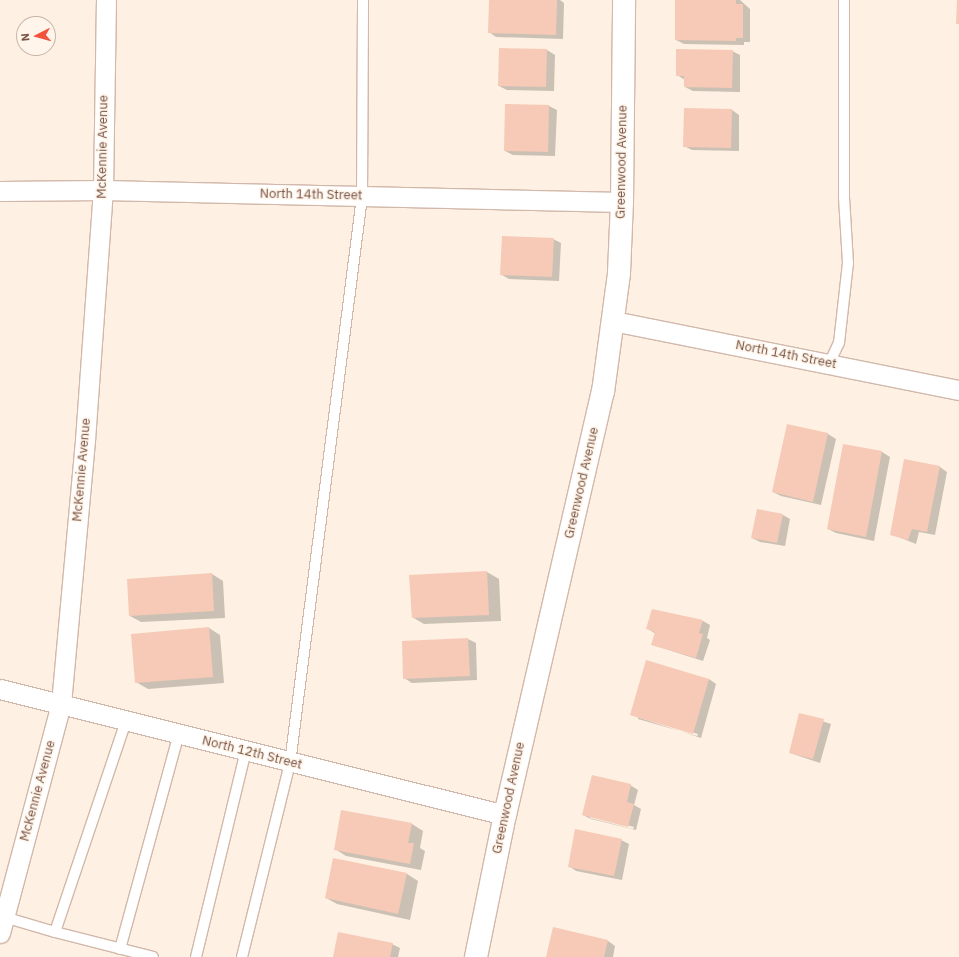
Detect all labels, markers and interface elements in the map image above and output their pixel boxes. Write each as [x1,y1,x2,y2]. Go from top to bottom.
north arrow [16,16,56,56]
text: N [18,32,32,42]
street label: McKennie Avenue [94,95,112,199]
street label: Greenwood Avenue [613,105,631,219]
street label: North 14th Street [260,186,362,204]
street label: North 14th Street [734,338,838,372]
street label: McKennie Avenue [70,418,94,522]
street label: Greenwood Avenue [562,426,602,540]
street label: North 12th Street [200,733,304,773]
street label: McKennie Avenue [17,739,59,843]
street label: Greenwood Avenue [490,741,528,855]

